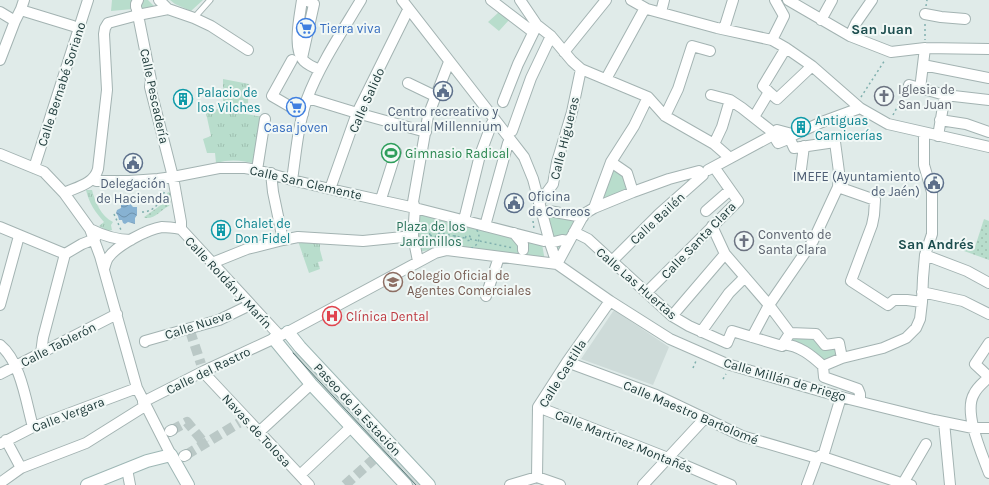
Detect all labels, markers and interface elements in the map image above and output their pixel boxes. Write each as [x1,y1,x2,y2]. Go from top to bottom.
supermarket icon: Tierra viva [295,17,317,39]
street label: Calle Bernabé Soriano [34,20,89,148]
place label: Tierra viva [320,21,381,36]
district label: San Juan [851,21,913,38]
street label: Calle Pescadería [137,47,172,145]
street label: Calle Salido [345,65,387,135]
public building icon: Centro recreativo y cultural Millennium [432,80,454,102]
place label: Iglesia de San Juan [898,82,955,112]
place label: Palacio de los Vilches [197,85,261,115]
church icon: Iglesia de San Juan [873,85,895,107]
building icon: Palacio de los Vilches [172,88,194,110]
street label: Calle Higueras [547,95,582,181]
supermarket icon: Casa joven [285,96,307,118]
place label: Centro recreativo y cultural Millennium [384,104,502,134]
place label: Antiguas Carnicerías [815,113,883,143]
building icon: Antiguas Carnicerías [790,116,812,138]
place label: Casa joven [264,120,328,135]
sports icon: Gimnasio Radical [380,142,402,164]
place label: Gimnasio Radical [405,146,510,161]
public building icon: Delegación de Hacienda [122,152,144,174]
street label: Calle San Clemente [248,162,364,203]
place label: IMEFE (Ayuntamiento de Jaén) [793,169,920,199]
public building icon: IMEFE (Ayuntamiento de Jaén) [923,172,945,194]
place label: Delegación de Hacienda [96,176,170,206]
place label: Oficina de Correos [528,189,591,219]
street label: Calle Bailén [627,189,688,248]
public building icon: Oficina de Correos [503,192,525,214]
street label: Calle Santa Clara [658,199,739,282]
place label: Chalet de Don Fidel [235,216,291,246]
building icon: Chalet de Don Fidel [210,219,232,241]
park label: Plaza de los Jardinillos [396,219,466,249]
place label: Convento de Santa Clara [758,227,832,257]
church icon: Convento de Santa Clara [733,230,755,252]
street label: Calle Roldán y Marín [182,233,275,331]
district label: San Andrés [898,236,974,253]
street label: Calle Las Huertas [593,244,680,323]
place label: Colegio Oficial de Agentes Comerciales [407,268,531,298]
school or university icon: Colegio Oficial de Agentes Comerciales [382,271,404,293]
hospital icon: Clínica Dental [321,305,343,327]
street label: Calle Nueva [163,307,233,342]
place label: Clínica Dental [346,309,429,324]
street label: Calle Tablerón [18,319,98,370]
street label: Calle Castilla [536,337,589,410]
street label: Calle del Rastro [164,344,253,397]
street label: Calle Millán de Priego [722,355,848,404]
street label: Paseo de la Estación [311,360,404,459]
street label: Calle Maestro Bartolomé [621,377,761,448]
street label: Navas de Tolosa [219,391,294,470]
street label: Calle Vergara [30,394,107,435]
street label: Calle Martínez Montañés [553,407,695,476]

